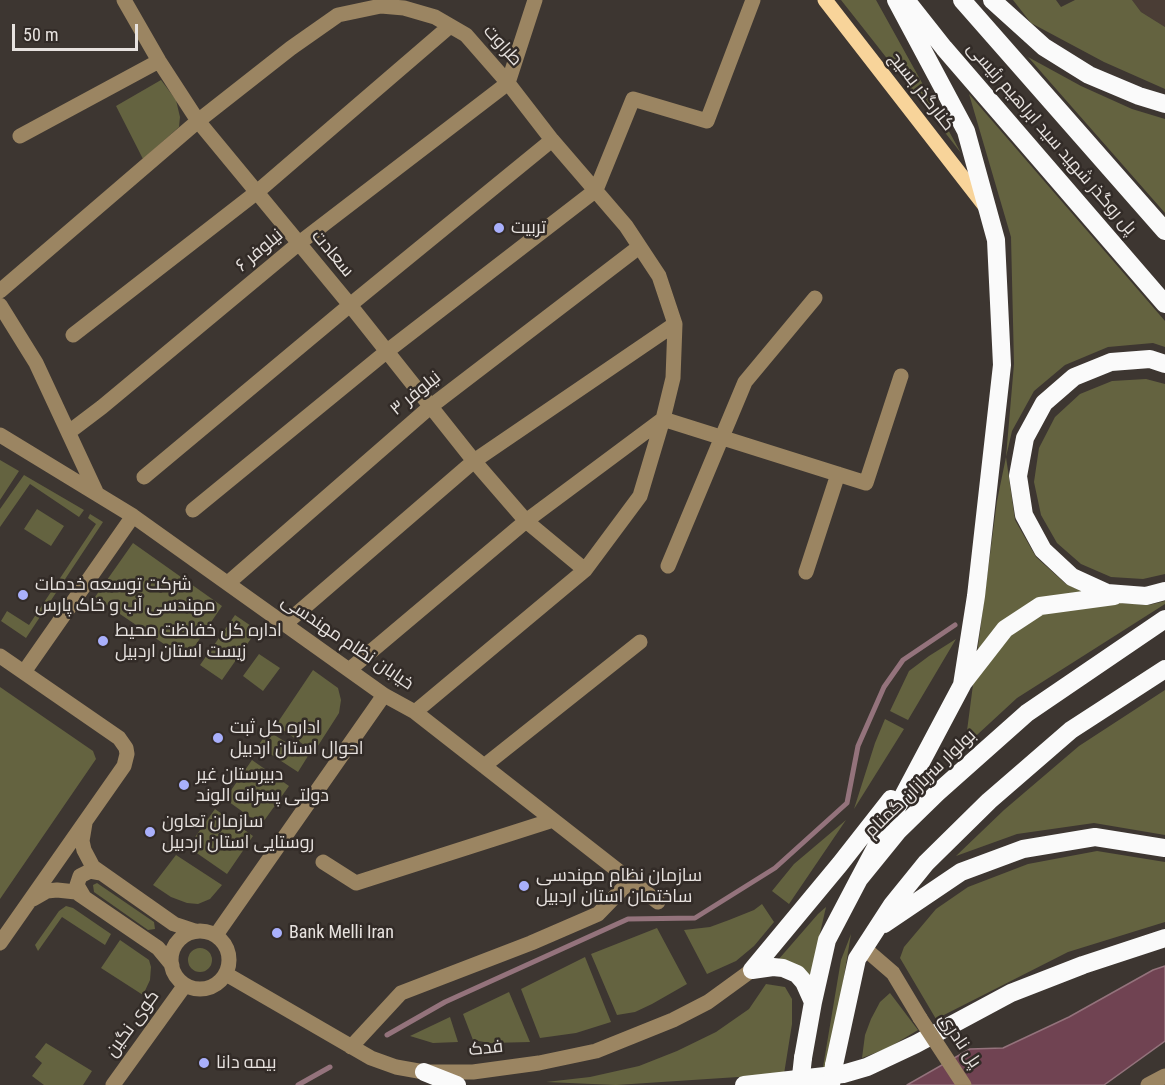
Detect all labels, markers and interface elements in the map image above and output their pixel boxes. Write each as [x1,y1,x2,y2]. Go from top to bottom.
scale bar [15,12,141,50]
street label: طراوت [478,21,526,71]
text: 50 m [23,24,58,45]
street label: پل روگذر شهید سید ابراهیم رئیسی [961,38,1141,240]
street label: کنارگذر بسیج [884,48,958,136]
place label: تربیت [511,217,546,239]
marker: تربیت [492,221,506,235]
street label: نیلوفر ۶ [232,225,288,277]
street label: سعادت [306,226,358,282]
street label: نیلوفر ۳ [386,367,446,421]
place label: شرکت توسعه خدمات مهندسی آب و خاک پارس [35,574,216,616]
marker: شرکت توسعه خدمات مهندسی آب و خاک پارس [16,588,30,602]
street label: خیابان نظام مهندسی [277,591,417,695]
place label: اداره کل خفاظت محیط زیست استان اردبیل [115,620,282,662]
marker: اداره کل خفاظت محیط زیست استان اردبیل [96,634,110,648]
place label: اداره کل ثبت احوال استان اردبیل [230,717,364,760]
street label: بولوار سربازان گمنام [861,725,981,843]
marker: اداره کل ثبت احوال استان اردبیل [211,731,225,745]
place label: دبیرستان غیر دولتی پسرانه الوند [196,764,329,806]
marker: دبیرستان غیر دولتی پسرانه الوند [177,778,191,792]
place label: سازمان تعاون روستایی استان اردبیل [162,811,314,854]
marker: سازمان تعاون روستایی استان اردبیل [143,825,157,839]
place label: سازمان نظام مهندسی ساختمان استان اردبیل [536,865,702,908]
marker: سازمان نظام مهندسی ساختمان استان اردبیل [517,879,531,893]
place label: Bank Melli Iran [289,922,394,944]
marker: Bank Melli Iran [270,926,284,940]
street label: کوی نگین [102,986,164,1062]
street label: پل نادری [933,1010,985,1072]
street label: فدک [468,1036,504,1062]
place label: بیمه دانا [216,1052,276,1074]
marker: بیمه دانا [197,1056,211,1070]

